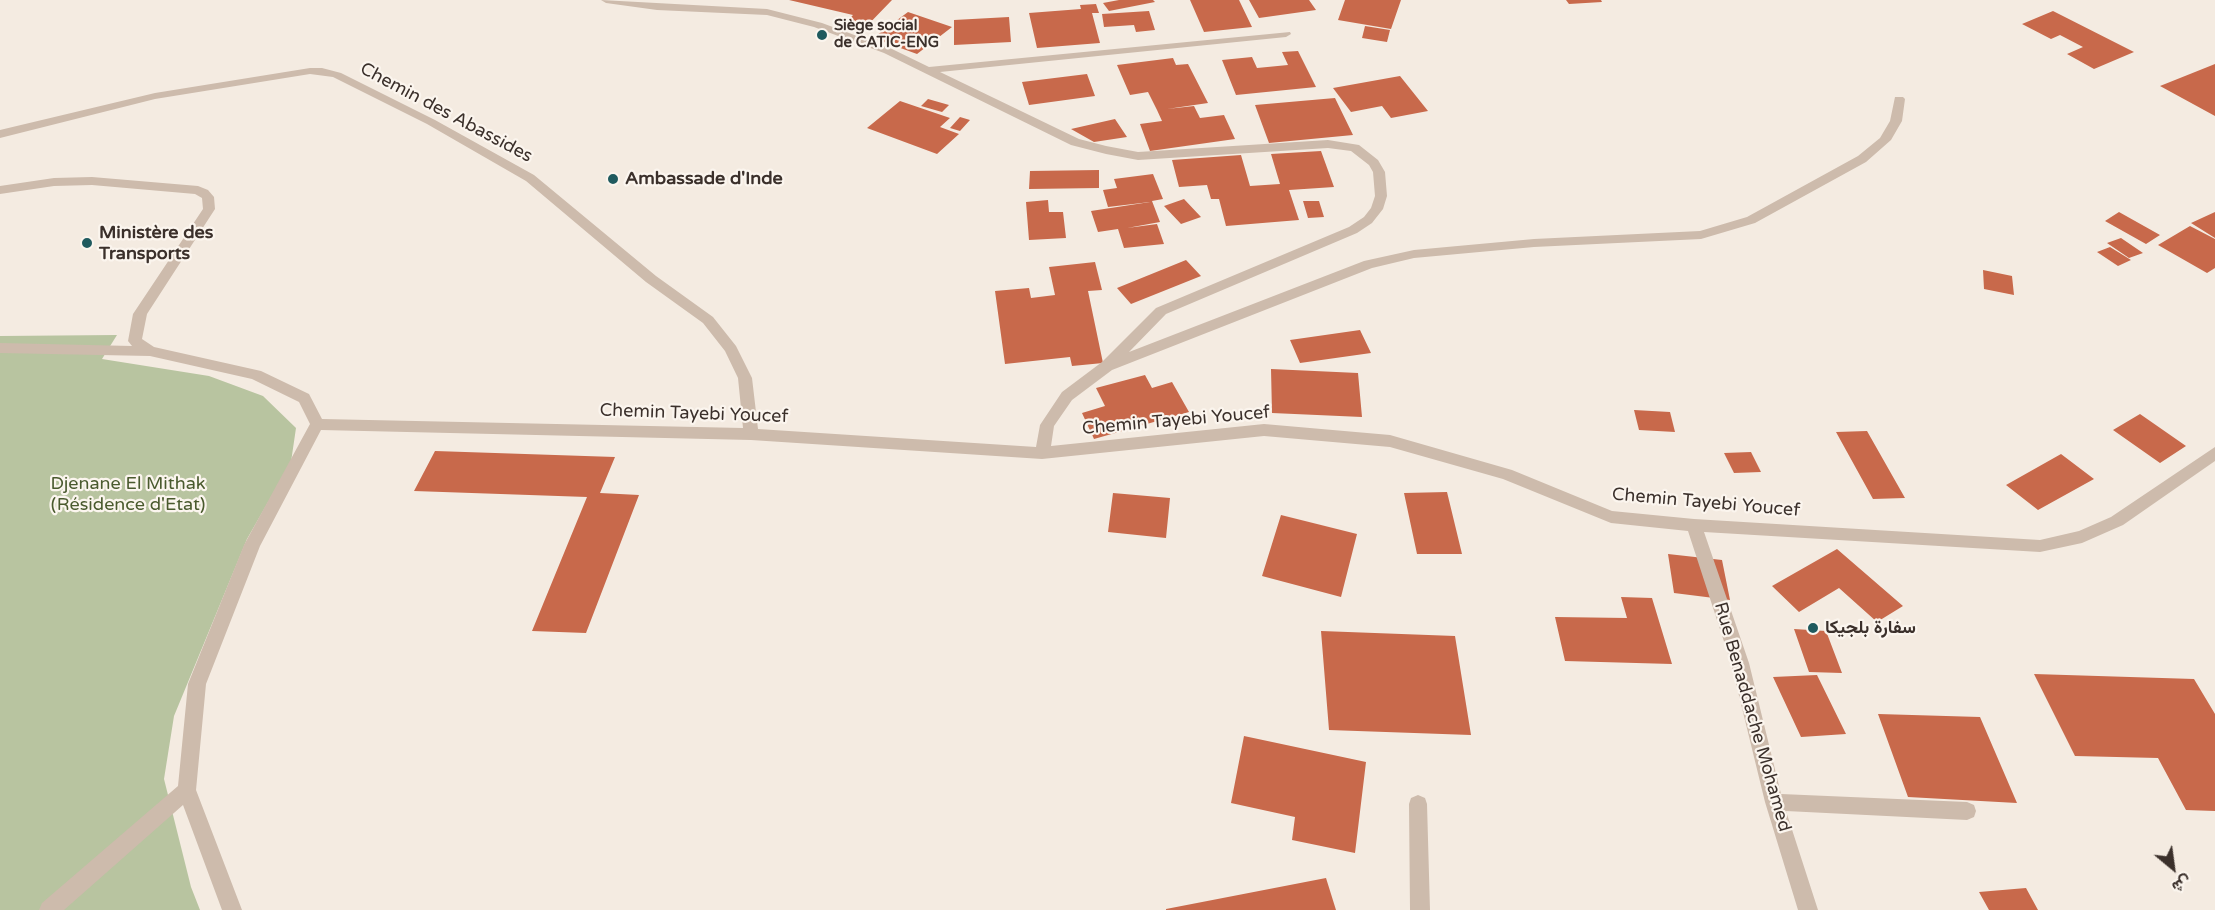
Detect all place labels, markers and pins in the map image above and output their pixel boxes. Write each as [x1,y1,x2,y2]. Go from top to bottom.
place label: Siège social de CATIC-ENG [834,17,939,52]
marker: Siège social de CATIC-ENG [815,28,829,42]
place label: Ambassade d'Inde [625,168,783,190]
marker: Ambassade d'Inde [606,172,620,186]
place label: Ministère des Transports [99,222,213,264]
marker: Ministère des Transports [80,236,94,250]
place label: سفارة بلجيكا [1825,617,1916,639]
marker: سفارة بلجيكا [1806,621,1820,635]

